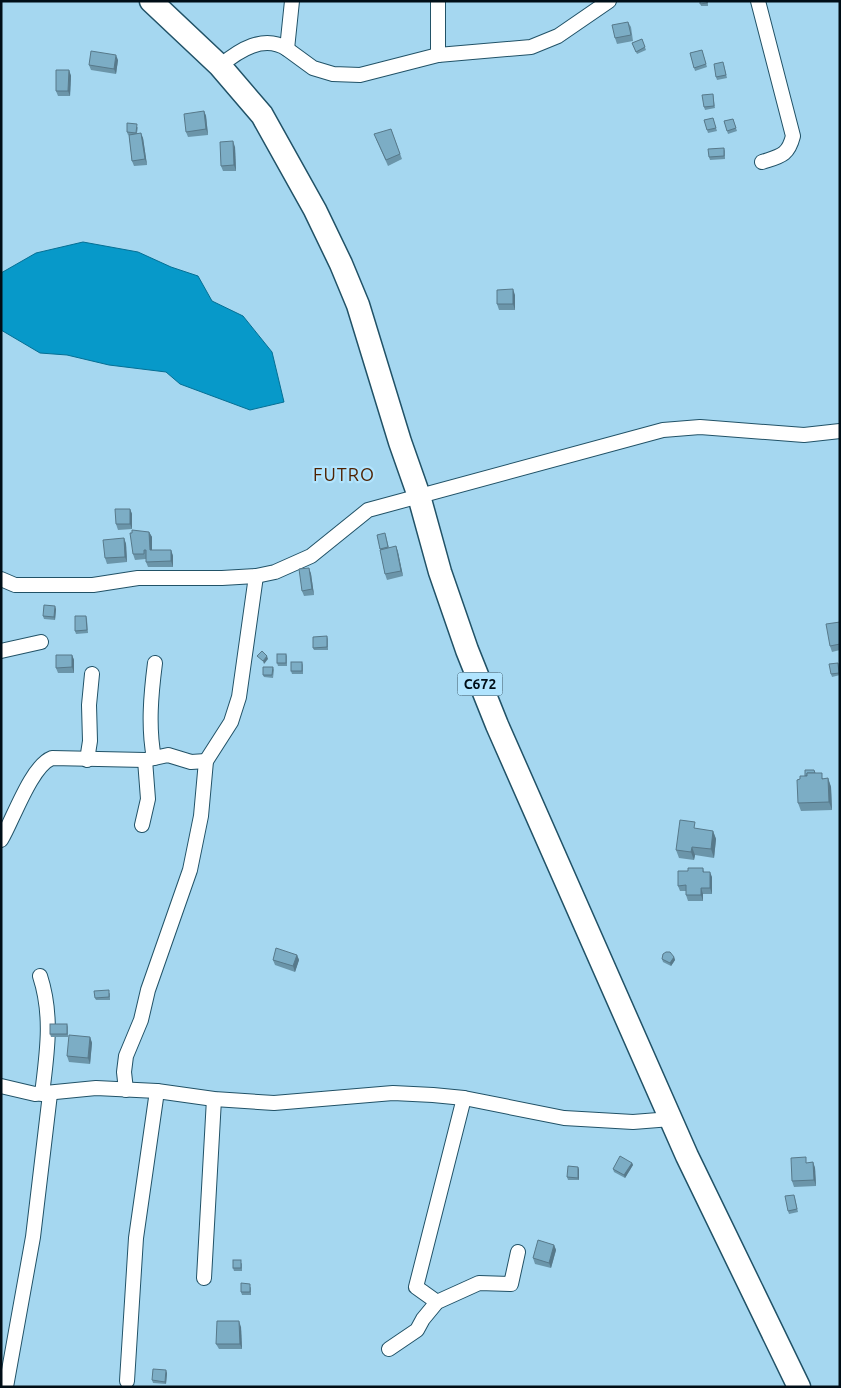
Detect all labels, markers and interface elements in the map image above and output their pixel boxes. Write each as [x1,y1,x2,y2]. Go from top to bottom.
district label: FUTRO [313,464,375,484]
road number: C672 [458,672,502,696]

